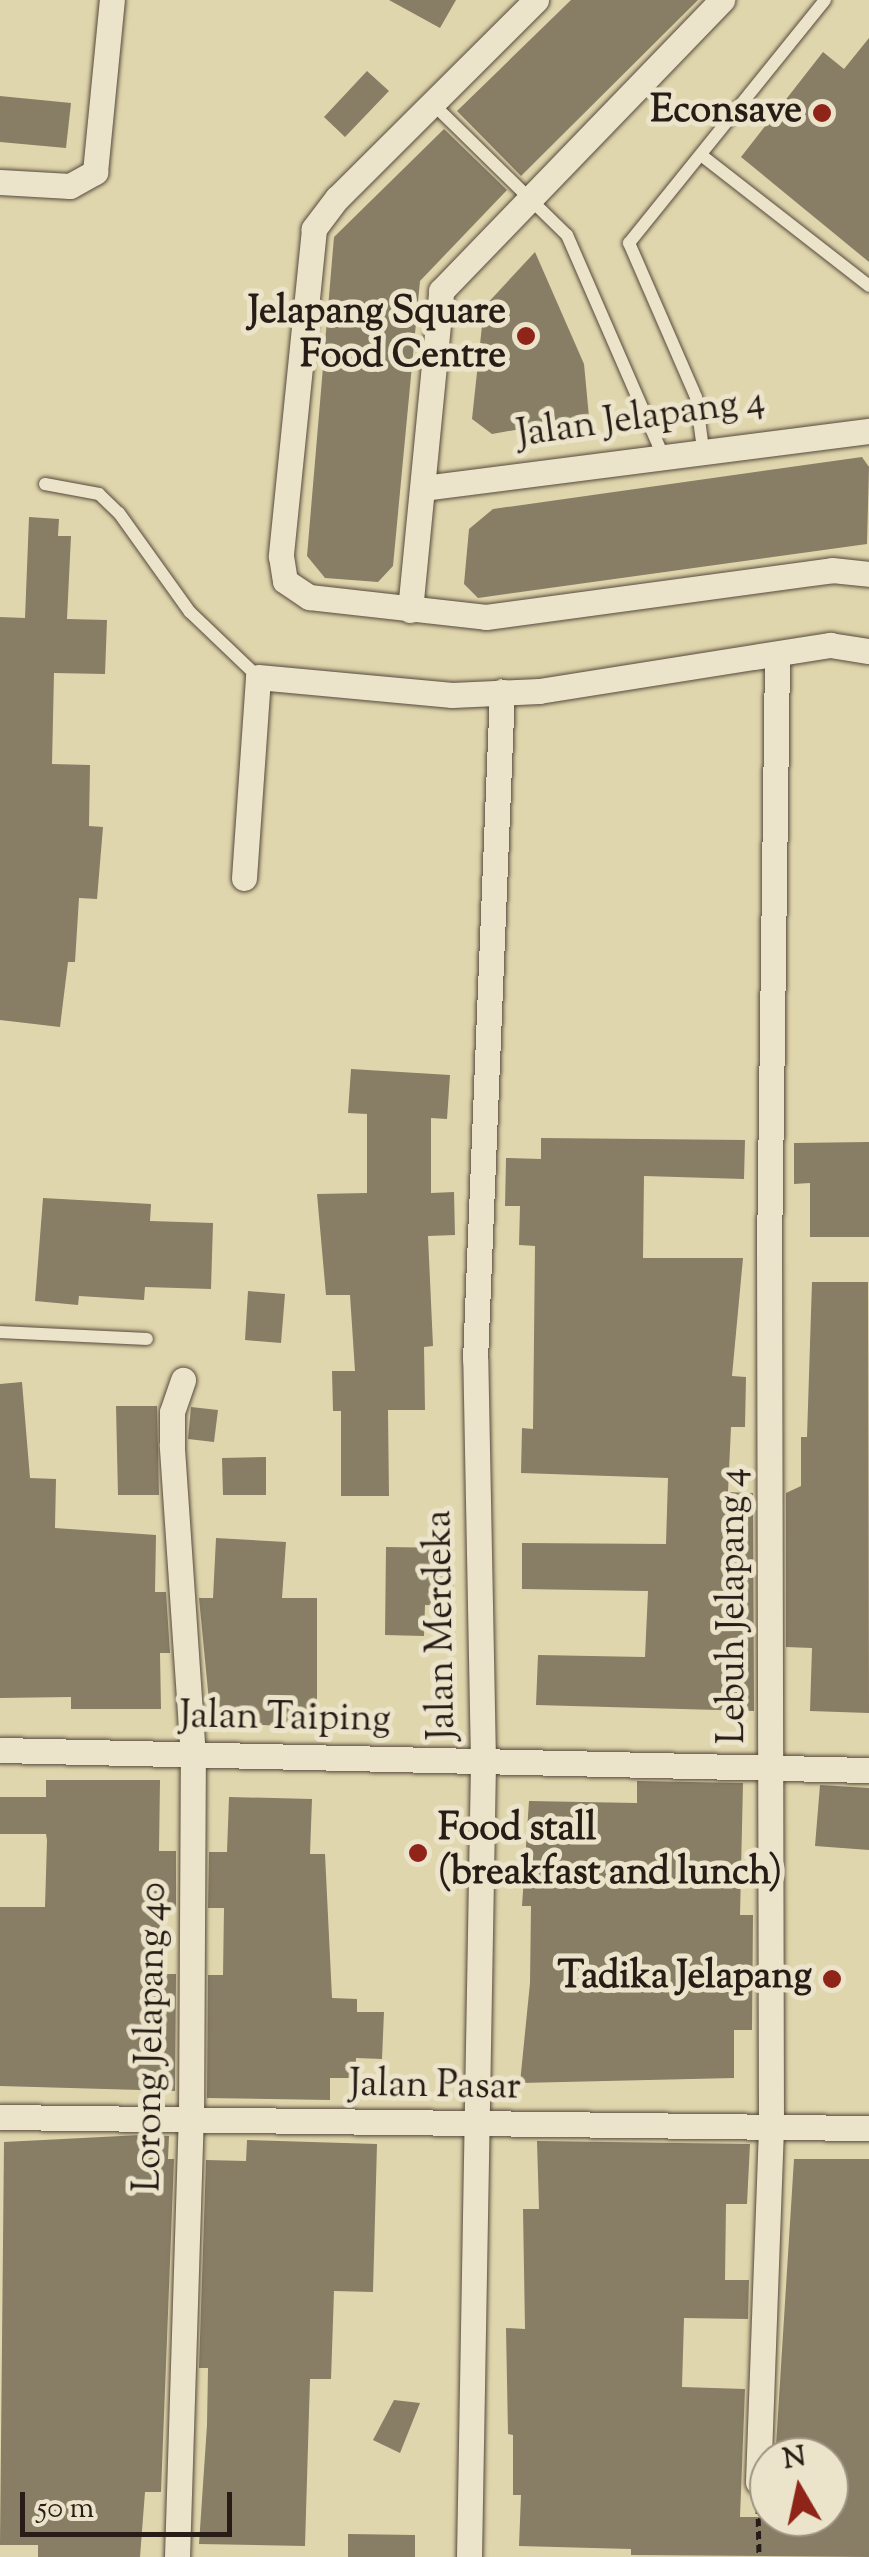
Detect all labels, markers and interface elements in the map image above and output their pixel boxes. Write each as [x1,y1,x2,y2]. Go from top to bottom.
place label: Econsave [650,90,802,136]
marker: Econsave [811,102,833,124]
place label: Jelapang Square Food Centre [248,291,506,380]
marker: Jelapang Square Food Centre [515,325,537,347]
street label: Jalan Jelapang 4 [514,380,768,460]
street label: Lebuh Jelapang 4 [712,1468,758,1744]
street label: Jalan Merdeka [418,1509,468,1741]
street label: Jalan Taiping [179,1695,391,1745]
place label: Food stall (breakfast and lunch) [438,1808,782,1898]
marker: Food stall (breakfast and lunch) [407,1842,429,1864]
street label: Lorong Jelapang 40 [127,1882,179,2192]
place label: Tadika Jelapang [558,1956,812,2002]
marker: Tadika Jelapang [821,1968,843,1990]
street label: Jalan Pasar [349,2064,521,2112]
north arrow [749,2437,849,2537]
text: N [780,2438,809,2481]
scale bar [25,2472,238,2534]
text: 50 m [37,2488,94,2531]

